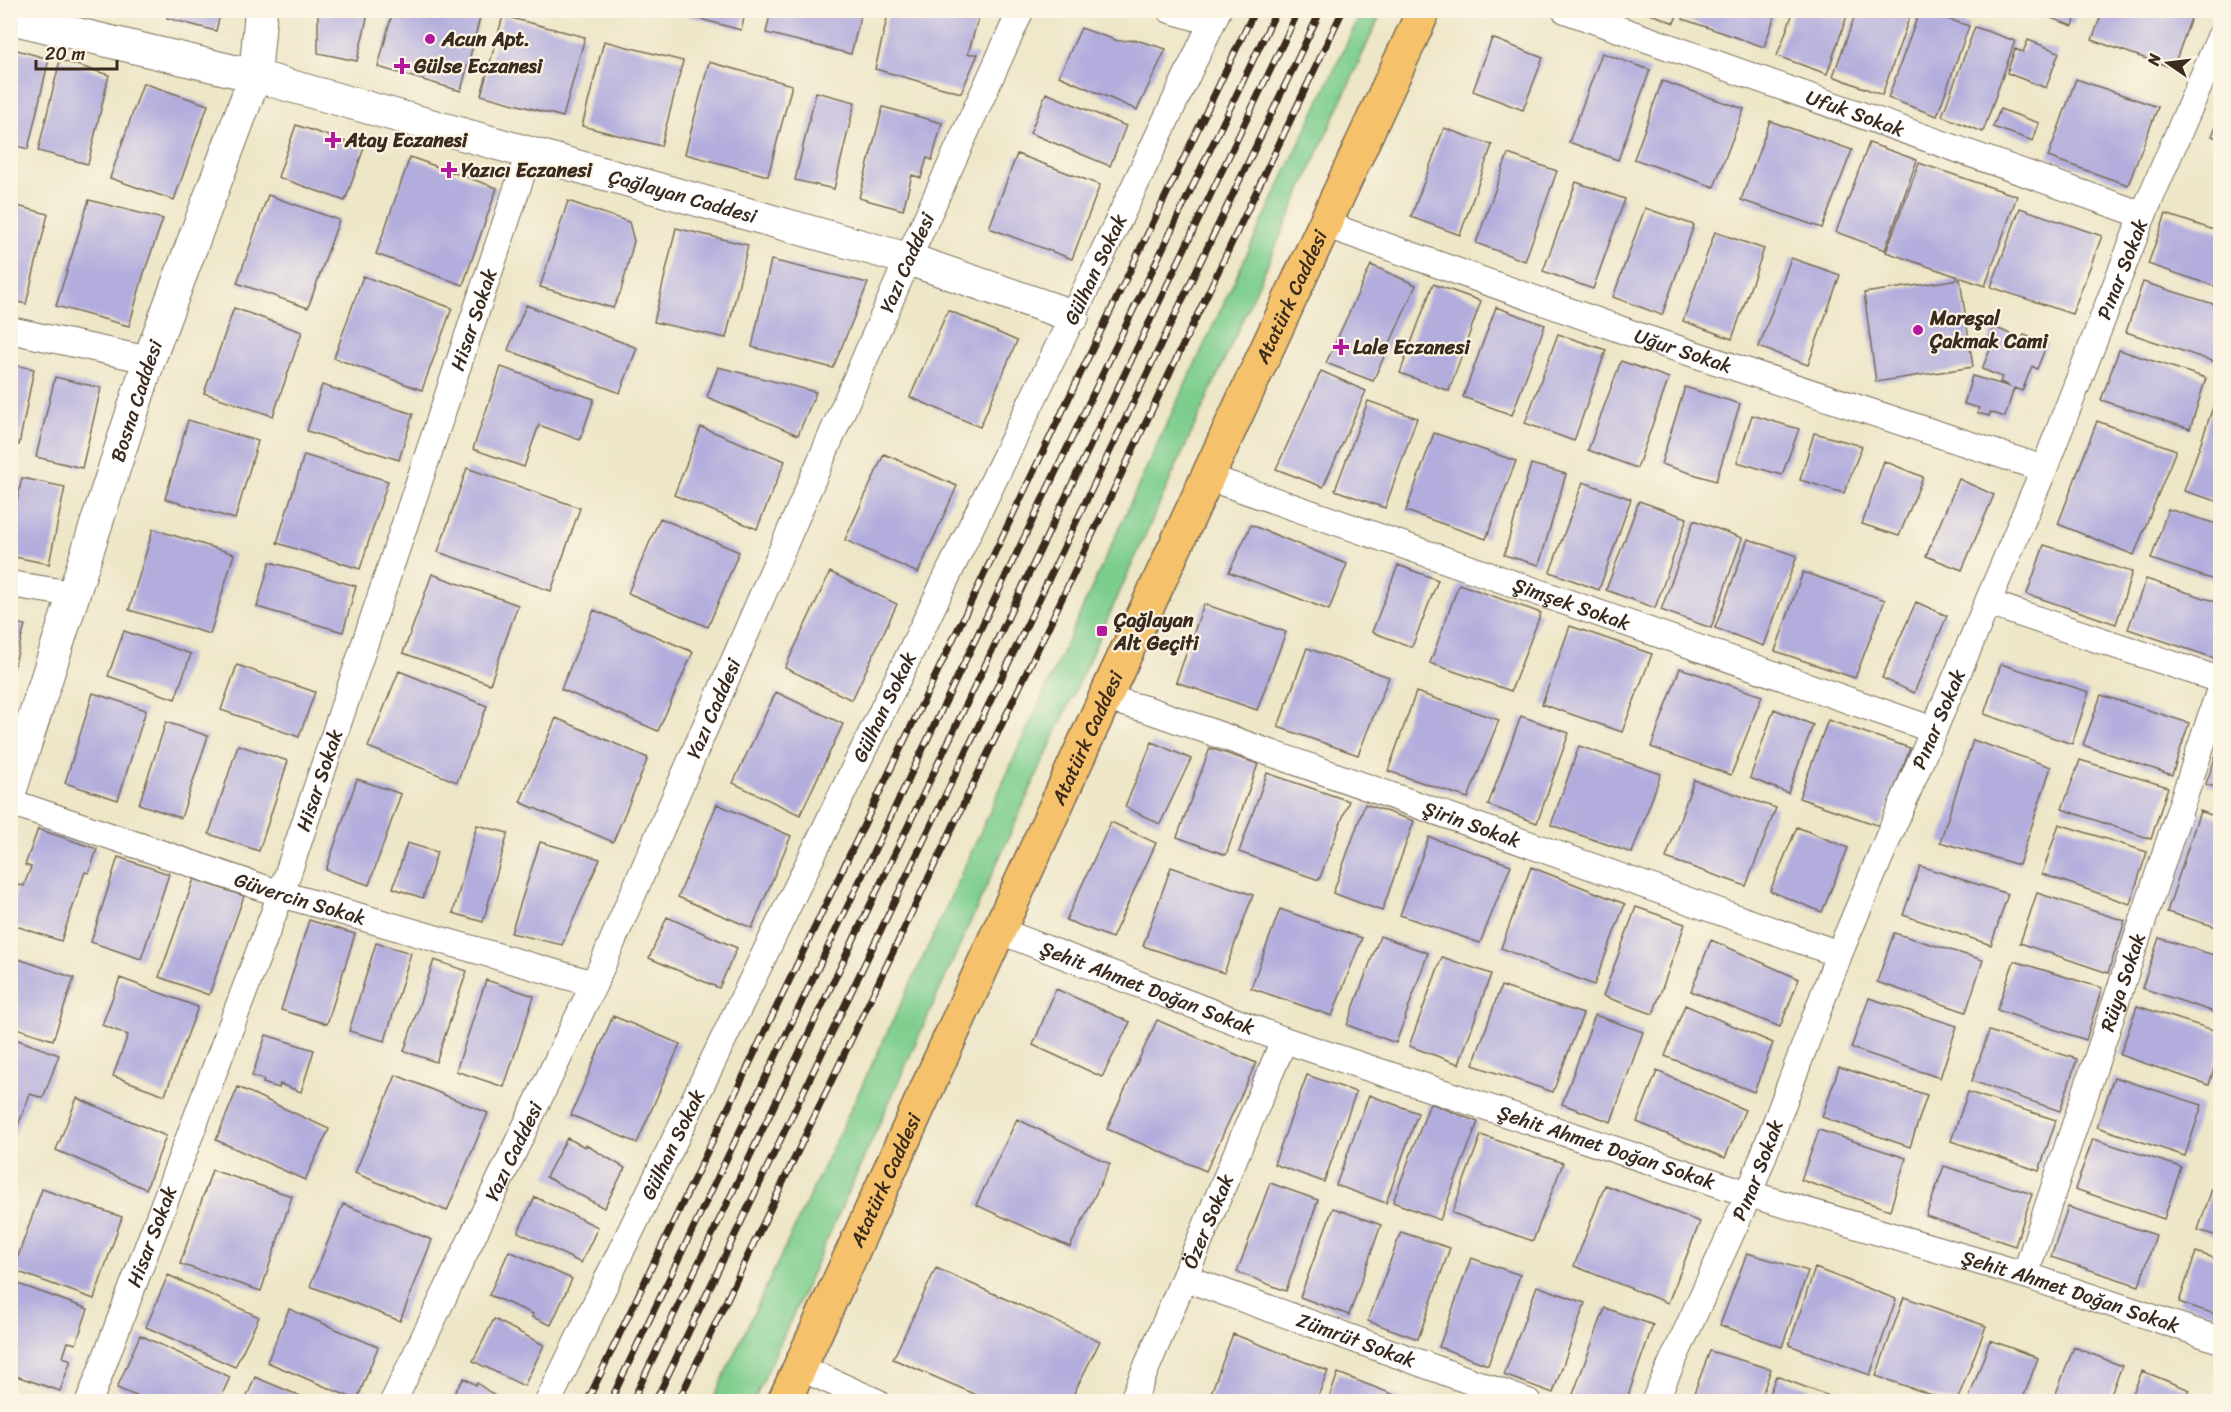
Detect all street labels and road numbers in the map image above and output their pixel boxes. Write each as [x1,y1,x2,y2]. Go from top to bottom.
street label: Ufuk Sokak [1801,79,1910,147]
street label: Çağlayan Caddesi [605,158,761,233]
street label: Yazı Caddesi [869,206,945,319]
street label: Gülhan Sokak [1054,207,1137,331]
street label: Pınar Sokak [2086,213,2158,325]
street label: Atatürk Caddesi [1244,224,1337,370]
street label: Hisar Sokak [440,263,507,375]
street label: Uğur Sokak [1630,318,1737,383]
street label: Bosna Caddesi [100,333,173,466]
street label: Şimşek Sokak [1508,567,1636,641]
street label: Gülhan Sokak [842,645,926,768]
street label: Yazı Caddesi [676,652,751,765]
street label: Pınar Sokak [1902,663,1975,775]
street label: Atatürk Caddesi [1041,665,1133,812]
street label: Hisar Sokak [286,724,353,836]
street label: Şirin Sokak [1418,791,1526,858]
street label: Güvercin Sokak [230,862,370,935]
street label: Rüya Sokak [2090,928,2155,1036]
street label: Şehit Ahmet Doğan Sokak [1035,931,1260,1045]
street label: Gülhan Sokak [631,1083,714,1206]
street label: Şehit Ahmet Doğan Sokak [1493,1094,1720,1199]
street label: Yazı Caddesi [475,1095,553,1207]
street label: Atatürk Caddesi [839,1107,931,1254]
street label: Pınar Sokak [1722,1114,1793,1226]
street label: Özer Sokak [1172,1168,1244,1274]
street label: Hisar Sokak [116,1180,187,1292]
street label: Şehit Ahmet Doğan Sokak [1957,1240,2185,1343]
street label: Zümrüt Sokak [1292,1302,1421,1378]

